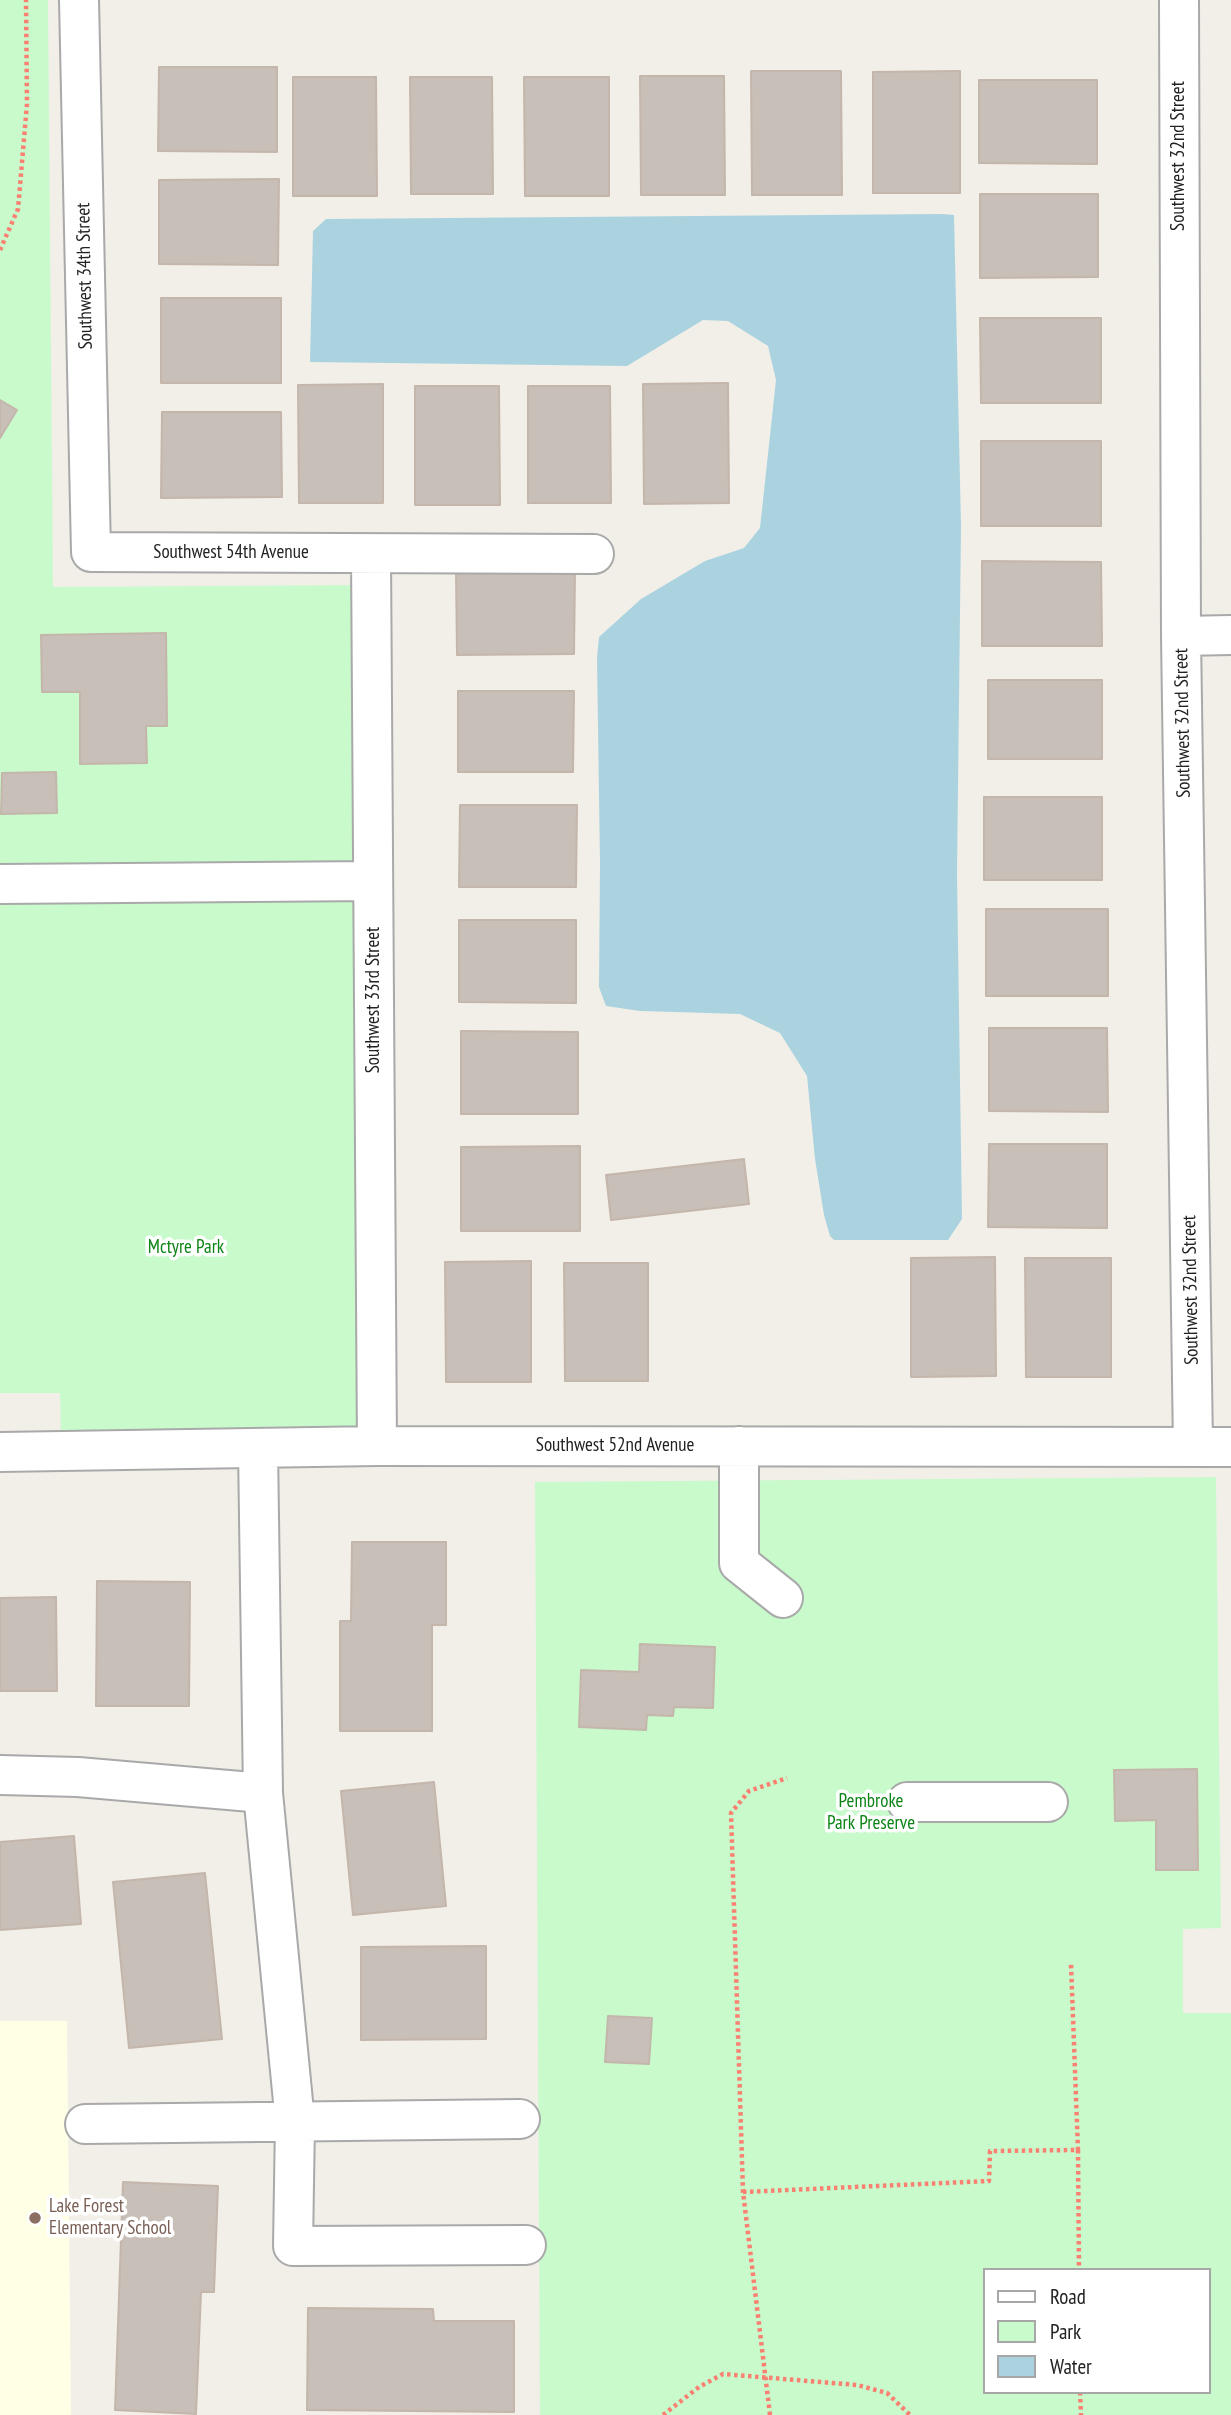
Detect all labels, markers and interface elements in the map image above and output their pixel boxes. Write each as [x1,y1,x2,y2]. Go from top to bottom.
street label: Southwest 32nd Street [1168,81,1190,231]
street label: Southwest 34th Street [72,202,98,350]
street label: Southwest 54th Avenue [153,542,309,564]
street label: Southwest 32nd Street [1170,648,1196,798]
street label: Southwest 33rd Street [363,927,385,1073]
street label: Southwest 32nd Street [1178,1215,1204,1365]
park label: Mctyre Park [148,1237,224,1259]
street label: Southwest 52nd Avenue [536,1435,694,1457]
park label: Pembroke Park Preserve [827,1791,915,1835]
place label: Lake Forest Elementary School [49,2196,171,2240]
marker: Lake Forest Elementary School [27,2210,43,2226]
legend [982,2268,1210,2394]
text: Road [1050,2283,1086,2310]
text: Park [1050,2318,1081,2345]
text: Water [1050,2353,1092,2380]

